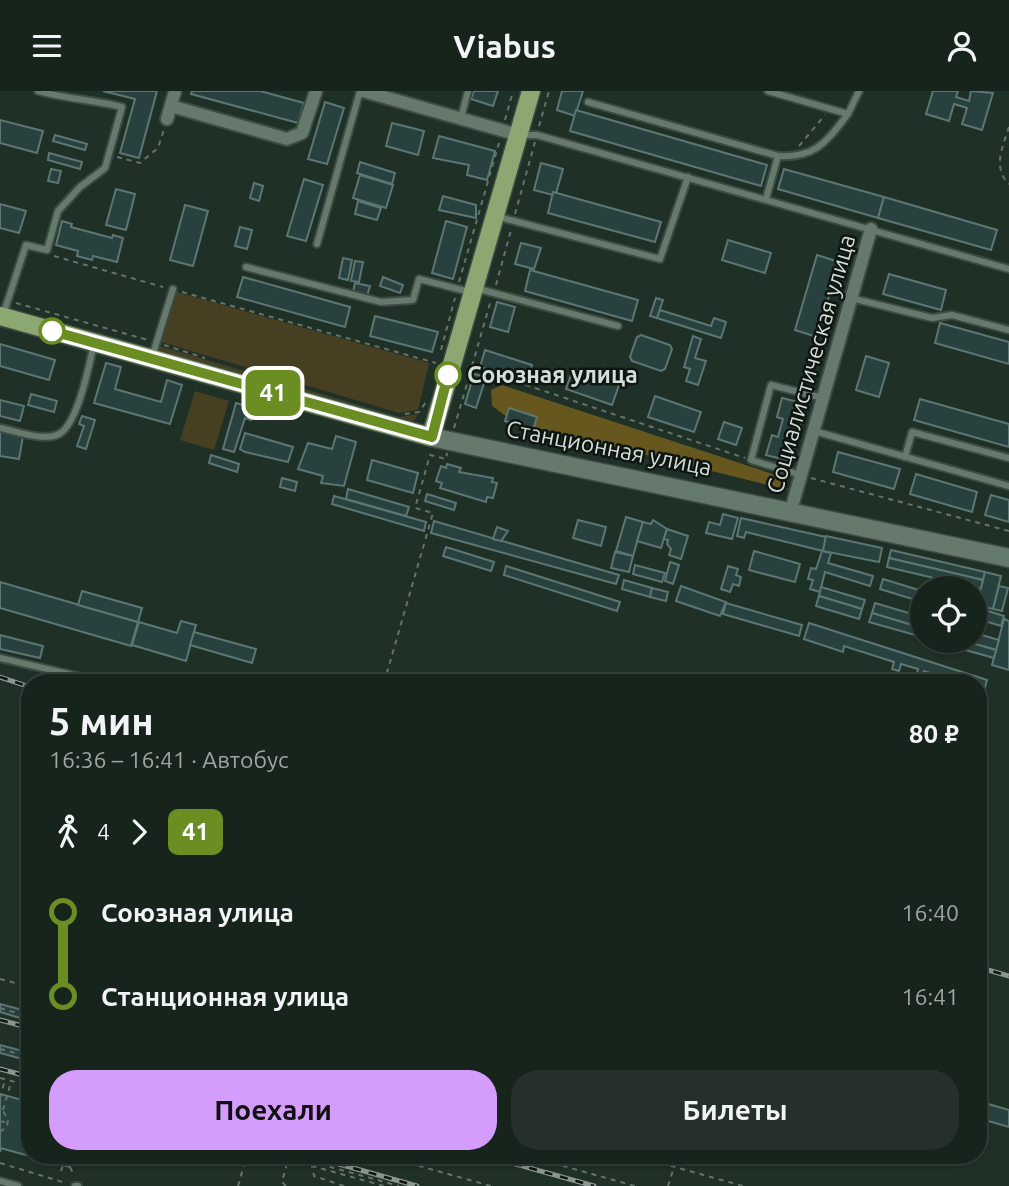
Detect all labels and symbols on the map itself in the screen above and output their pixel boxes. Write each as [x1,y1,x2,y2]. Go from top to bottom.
street label: Социалистическая улица [762,232,859,496]
unlabelled marker [39,318,65,344]
marker: Союзная улица [435,362,461,388]
place label: Союзная улица [467,362,638,387]
line badge: 41 [242,370,304,416]
street label: Станционная улица [504,415,714,480]

